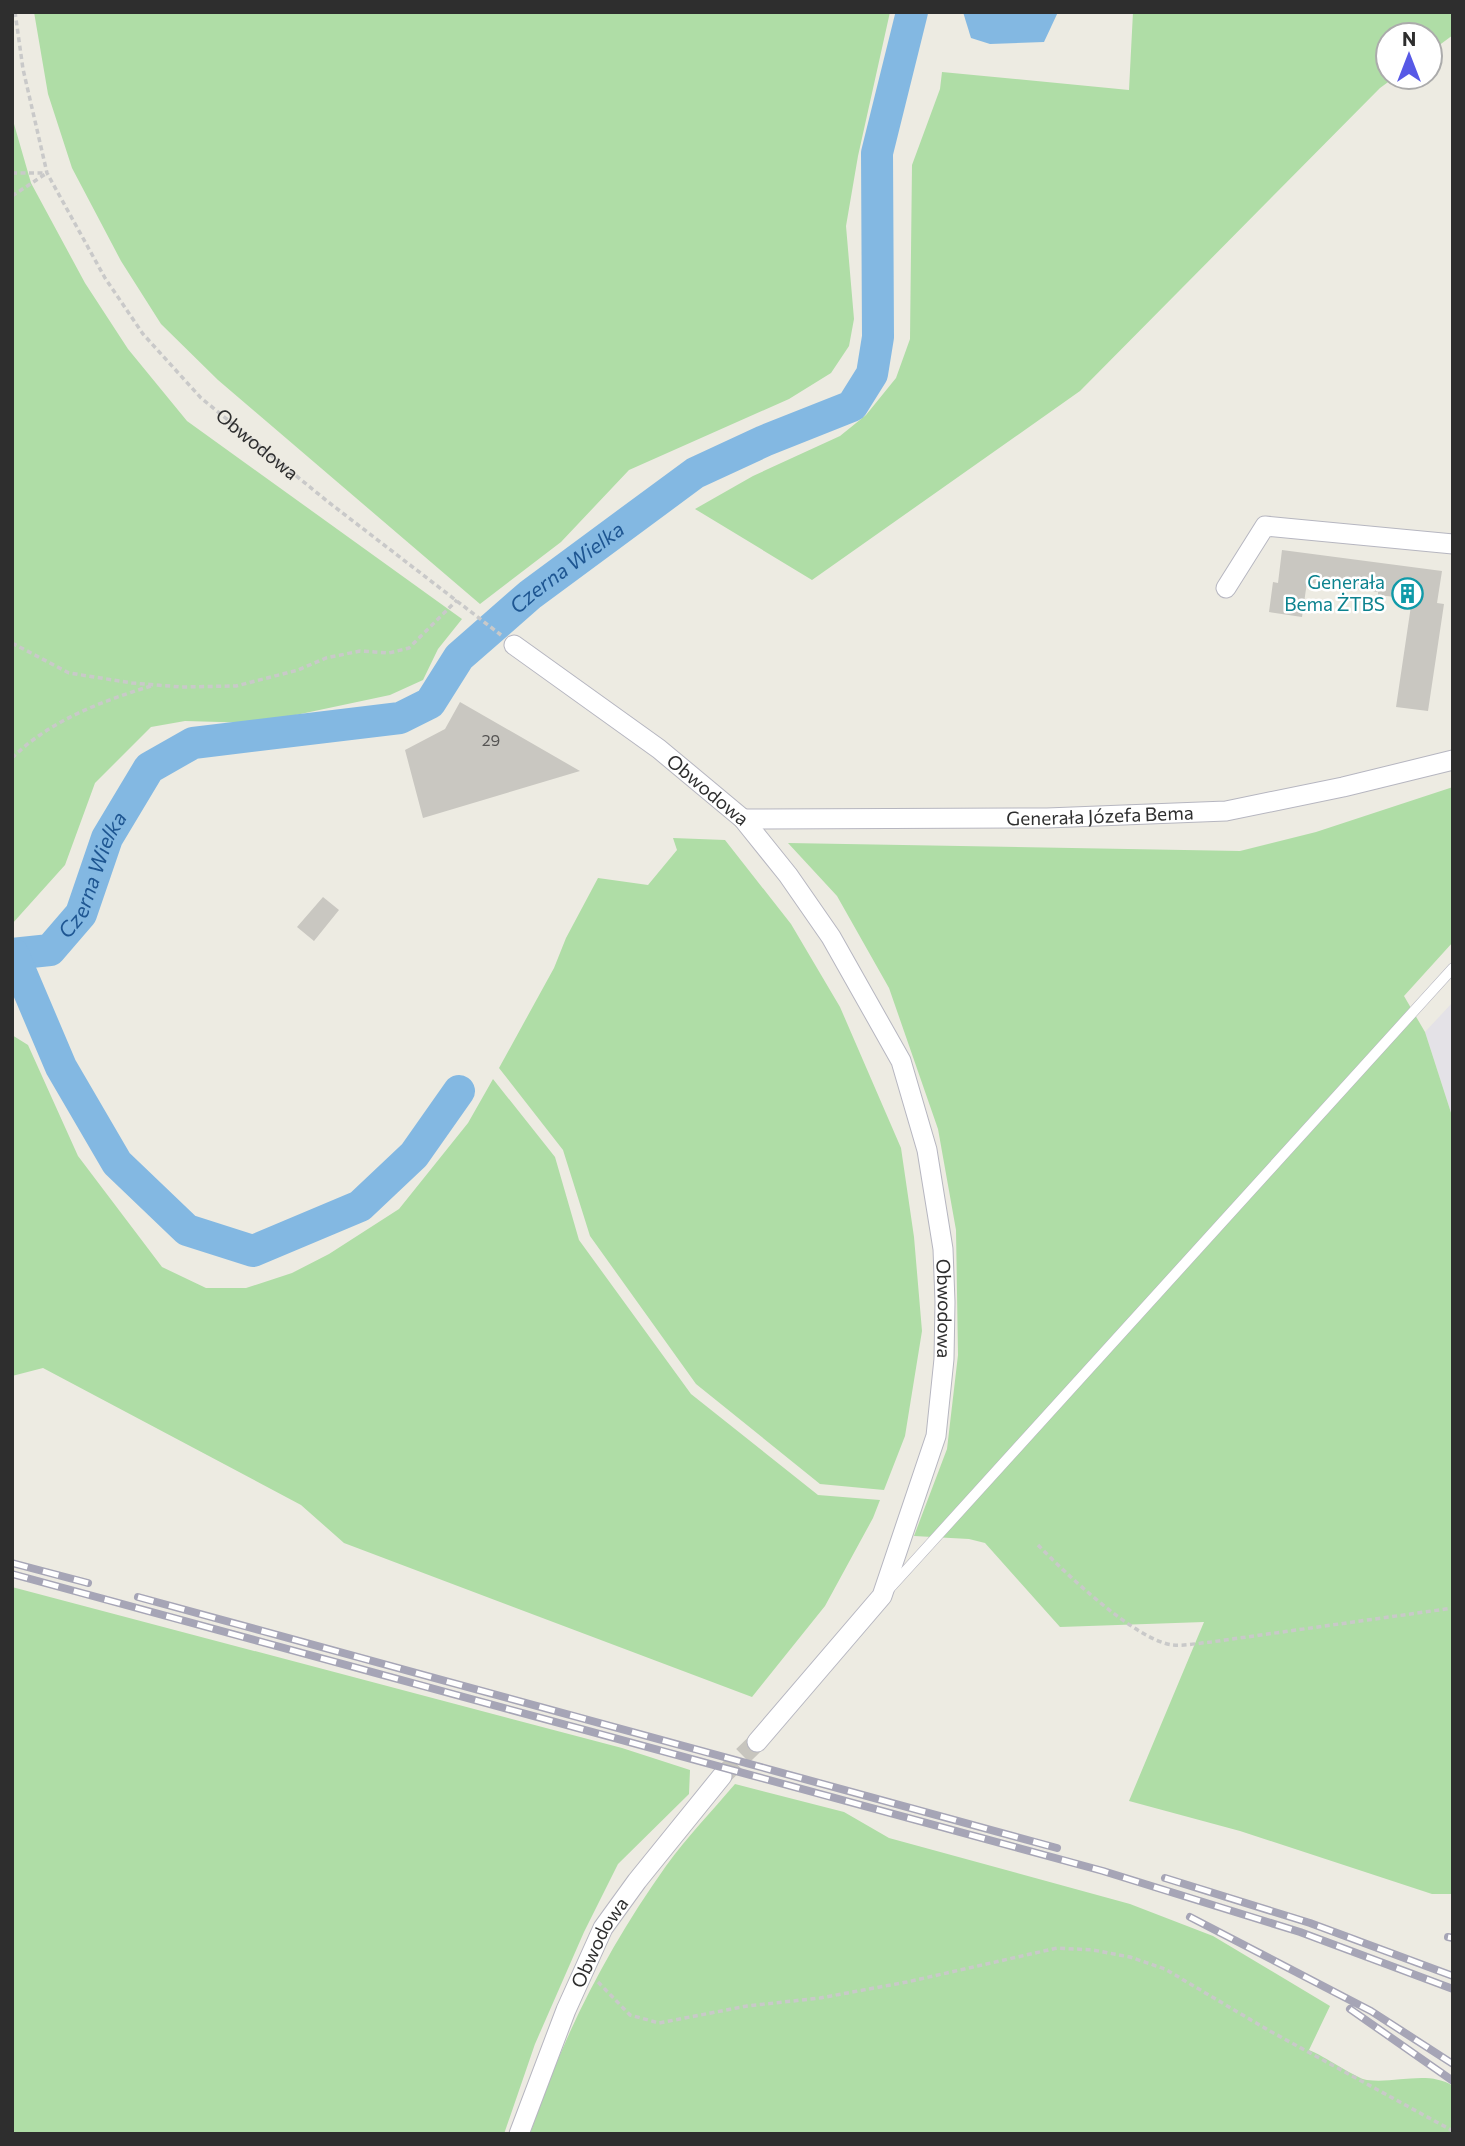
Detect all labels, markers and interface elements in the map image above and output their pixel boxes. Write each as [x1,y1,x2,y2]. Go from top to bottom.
north arrow [1374,21,1444,91]
text: N [1402,27,1416,50]
street label: Obwodowa [212,403,303,484]
water label: Czerna Wielka [504,516,629,618]
place label: Generała Bema ŻTBS [1284,570,1385,615]
building icon: Generała Bema ŻTBS [1391,576,1425,610]
house number: 29 [482,730,500,749]
street label: Obwodowa [662,749,754,830]
street label: Generała Józefa Bema [1006,800,1194,829]
water label: Czerna Wielka [52,806,131,943]
street label: Obwodowa [932,1258,957,1359]
street label: Obwodowa [566,1892,633,1991]

